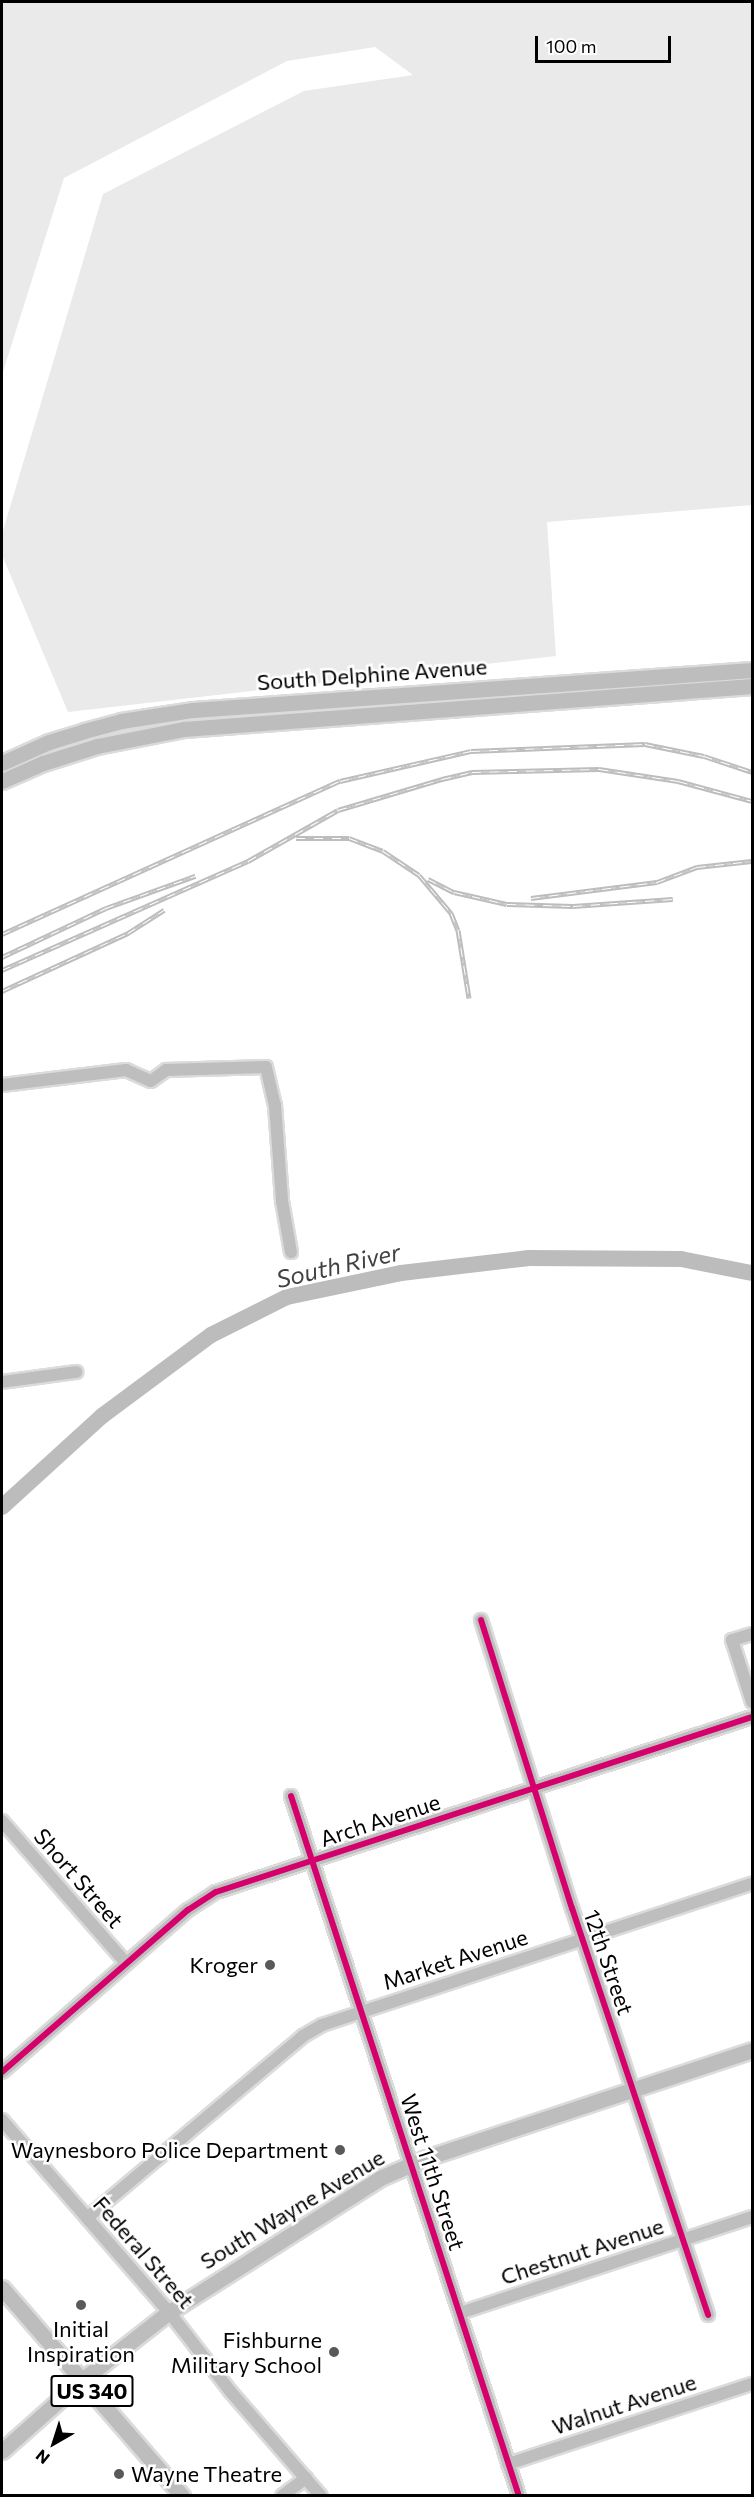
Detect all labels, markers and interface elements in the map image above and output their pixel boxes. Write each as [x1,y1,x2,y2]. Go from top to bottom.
scale bar [538,24,674,62]
text: 100 m [546,35,596,57]
street label: South Delphine Avenue [256,653,488,695]
water label: South River [273,1237,403,1293]
street label: Arch Avenue [317,1788,443,1852]
street label: Short Street [29,1823,129,1933]
street label: 12th Street [579,1906,639,2018]
street label: Market Avenue [379,1923,531,1995]
place label: Kroger [190,1952,258,1978]
marker: Kroger [263,1958,277,1972]
street label: West 11th Street [395,2091,471,2253]
place label: Waynesboro Police Department [11,2137,328,2163]
marker: Waynesboro Police Department [333,2143,347,2157]
street label: South Wayne Avenue [195,2144,389,2274]
street label: Federal Street [88,2190,200,2314]
street label: Chestnut Avenue [497,2212,667,2290]
marker: Initial Inspiration [74,2298,88,2312]
place label: Initial Inspiration [27,2315,135,2366]
place label: Fishburne Military School [171,2326,322,2378]
marker: Fishburne Military School [327,2345,341,2359]
street label: Walnut Avenue [549,2368,699,2440]
road number: US 340 [50,2373,134,2409]
north arrow [24,2413,84,2473]
text: N [32,2446,53,2469]
place label: Wayne Theatre [131,2461,282,2487]
marker: Wayne Theatre [112,2467,126,2481]

